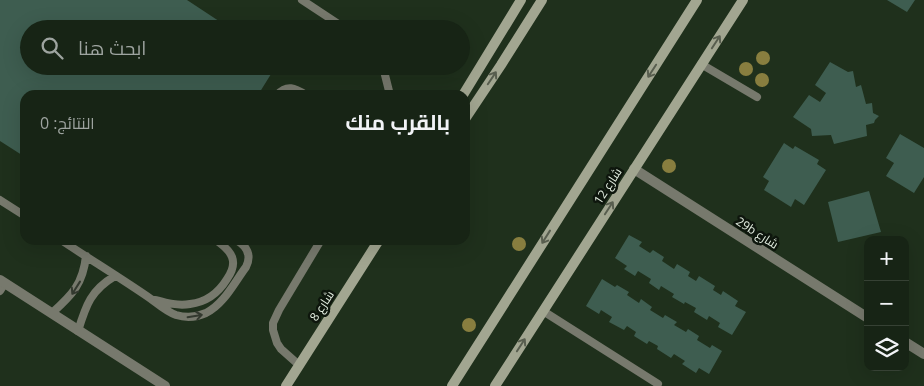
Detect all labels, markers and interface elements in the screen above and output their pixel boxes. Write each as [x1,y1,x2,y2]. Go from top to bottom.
search box [20,20,470,75]
icon: search [38,34,66,62]
text: ابحث هنا [78,35,146,61]
one-way arrow [711,35,721,49]
one-way arrow [647,63,657,77]
one-way arrow [487,71,497,85]
text: بالقرب منك [345,108,450,136]
text: النتائج: 0 [40,112,95,134]
street label: شارع 12 [590,164,626,207]
one-way arrow [603,201,614,215]
street label: 29b شارع [733,213,782,253]
one-way arrow [541,230,551,244]
map controls [864,236,909,371]
button: + [864,236,909,281]
one-way arrow [70,281,80,295]
button: − [864,281,909,326]
street label: شارع 8 [305,287,338,324]
one-way arrow [186,310,202,320]
button: layers [864,326,909,371]
one-way arrow [516,338,527,352]

